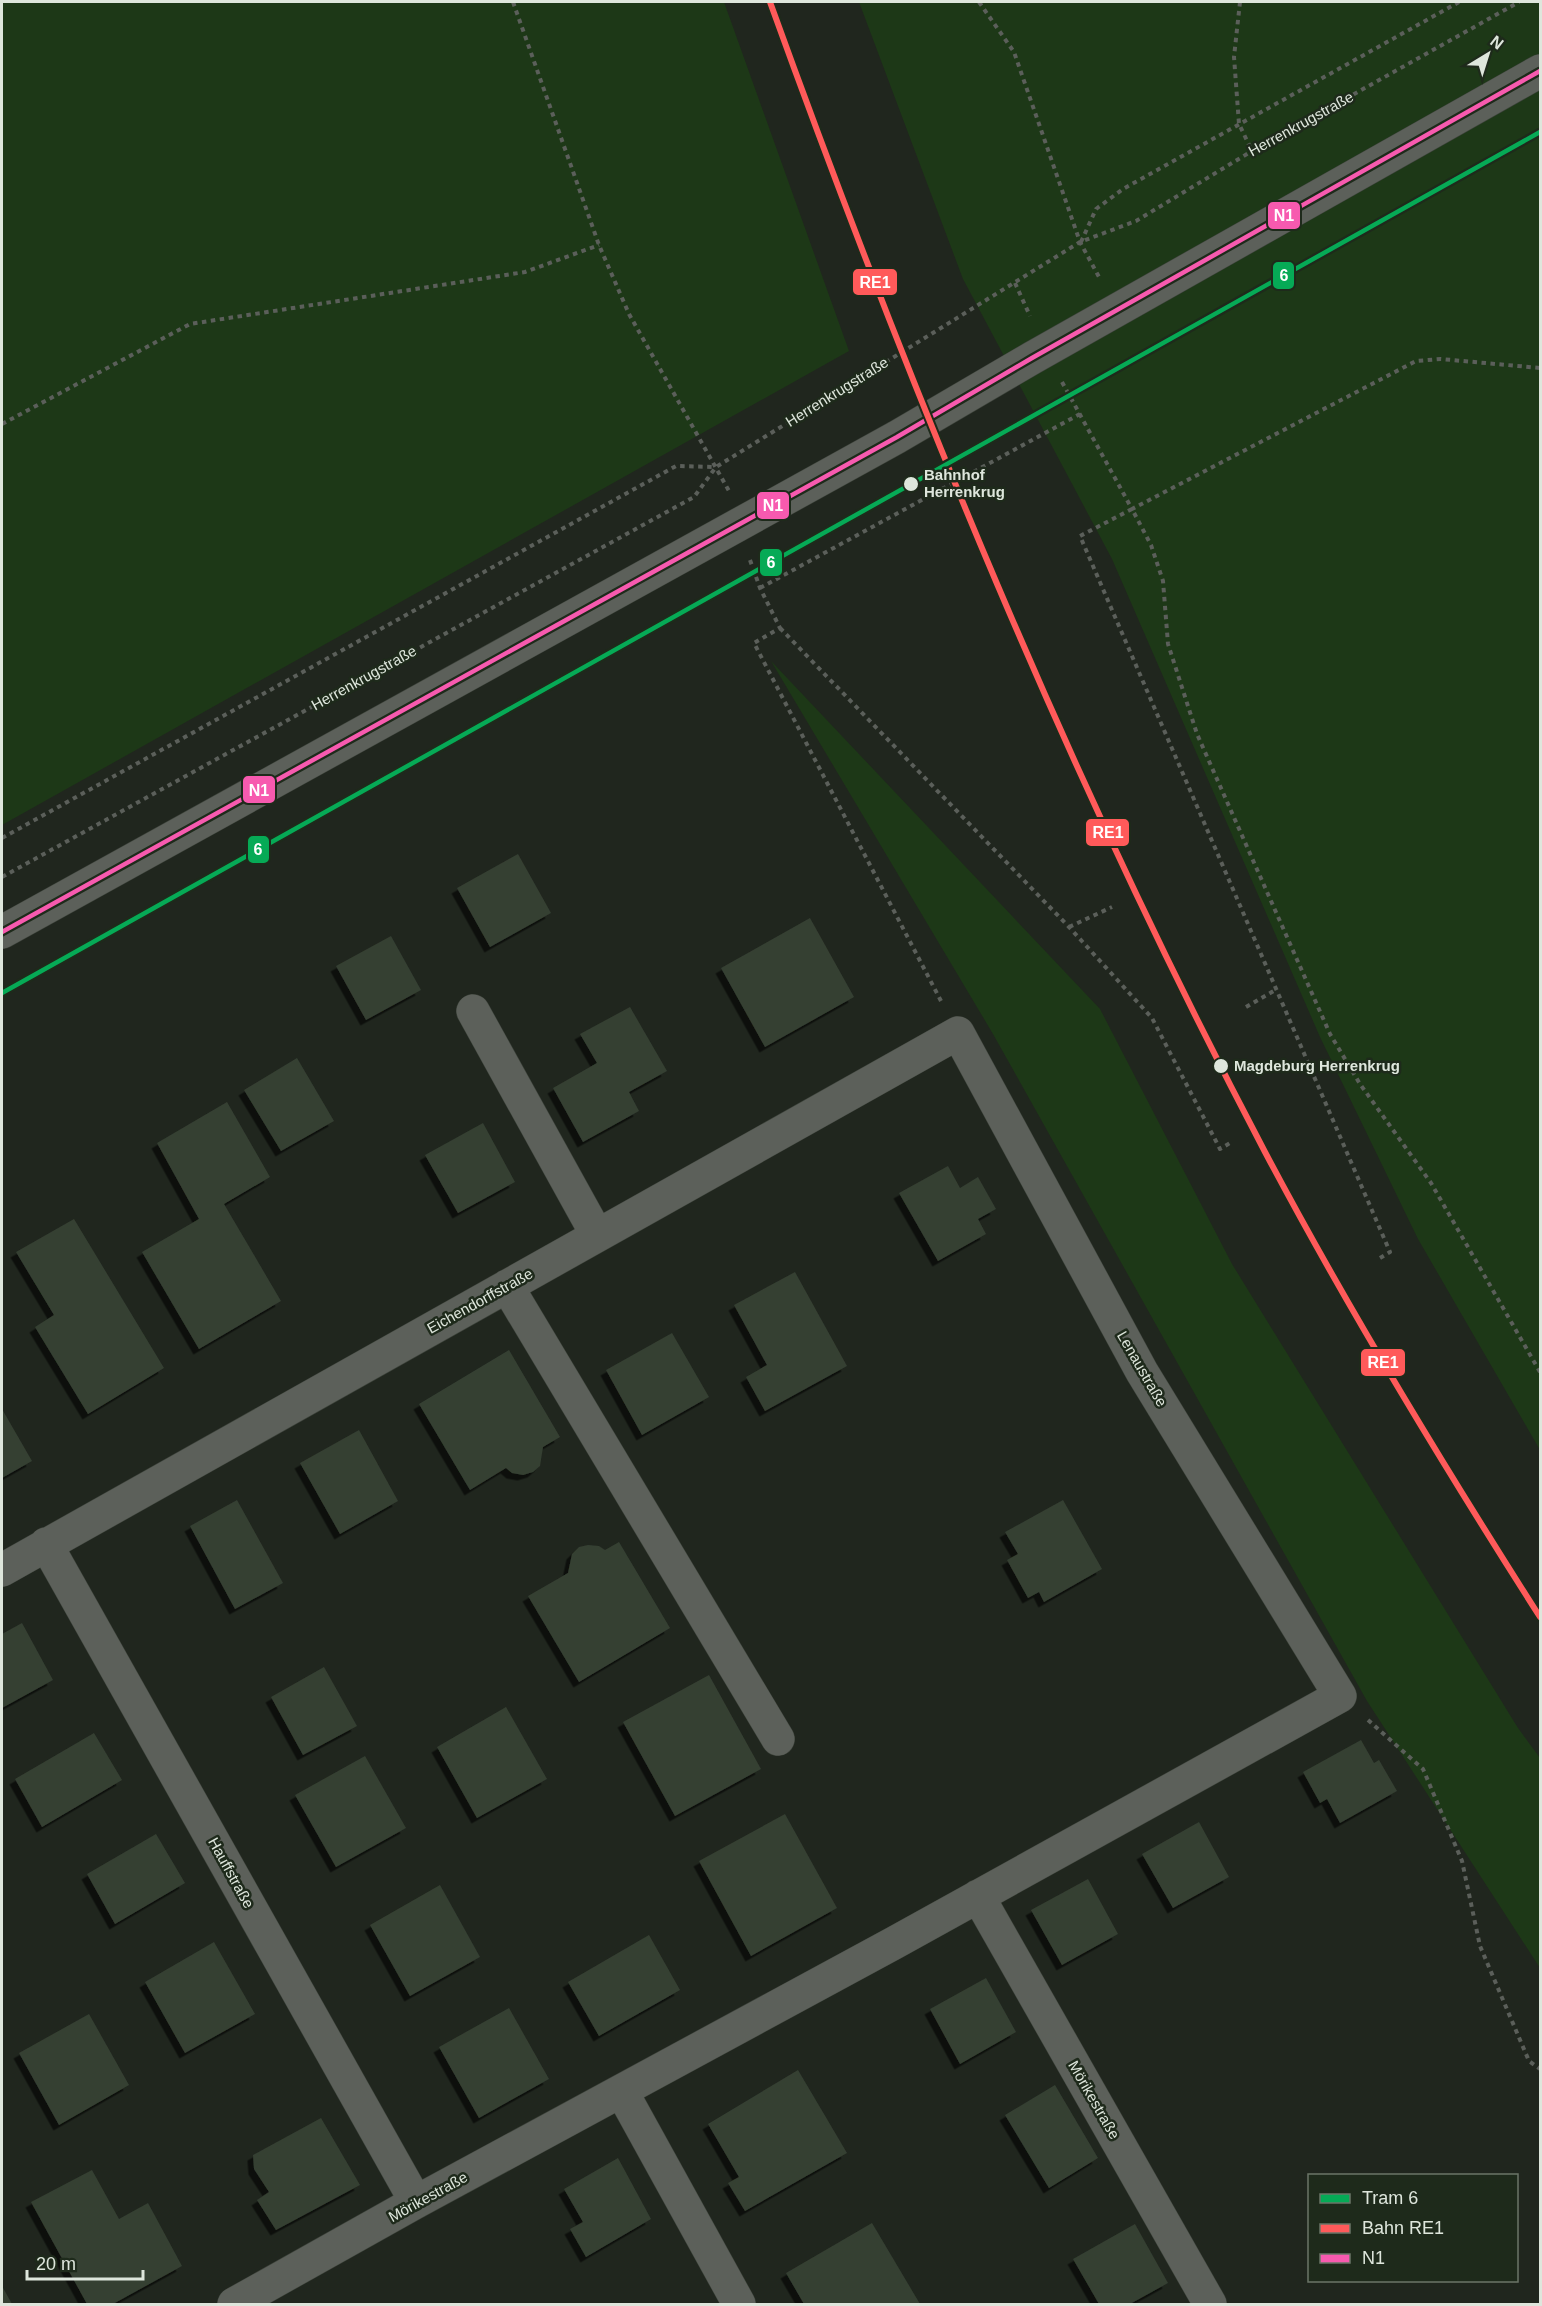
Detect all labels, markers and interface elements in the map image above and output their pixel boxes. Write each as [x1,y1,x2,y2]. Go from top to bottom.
north arrow [1458,24,1518,84]
text: N [1487,32,1507,53]
street label: Herrenkrugstraße [1245,88,1356,159]
line badge: N1 [1267,201,1301,230]
text: N1 [1274,207,1294,224]
line badge: 6 [1272,261,1295,290]
text: 6 [1280,267,1289,284]
line badge: RE1 [852,268,898,296]
text: RE1 [859,274,891,291]
street label: Herrenkrugstraße [782,353,891,430]
place label: Bahnhof Herrenkrug [924,466,1005,500]
marker: Bahnhof Herrenkrug [902,475,920,493]
line badge: N1 [756,491,790,520]
text: N1 [763,497,783,514]
line badge: 6 [759,548,783,577]
text: 6 [767,554,776,571]
street label: Herrenkrugstraße [308,642,419,713]
line badge: N1 [242,775,276,804]
text: N1 [249,782,269,799]
line badge: RE1 [1085,818,1130,847]
text: RE1 [1092,824,1124,841]
line badge: 6 [247,835,270,864]
text: 6 [254,841,263,858]
marker: Magdeburg Herrenkrug [1212,1057,1230,1075]
place label: Magdeburg Herrenkrug [1234,1057,1400,1074]
street label: Eichendorffstraße [424,1264,536,1337]
street label: Lenaustraße [1114,1328,1171,1409]
line badge: RE1 [1360,1348,1406,1377]
text: RE1 [1367,1354,1399,1371]
street label: Hauffstraße [205,1834,258,1911]
street label: Mörikestraße [1065,2058,1124,2142]
street label: Mörikestraße [385,2168,470,2225]
legend [1308,2174,1518,2282]
text: Tram 6 [1362,2188,1418,2208]
text: Bahn RE1 [1362,2218,1444,2238]
scale bar [27,2243,142,2281]
text: N1 [1362,2248,1385,2268]
text: 20 m [36,2254,76,2274]

